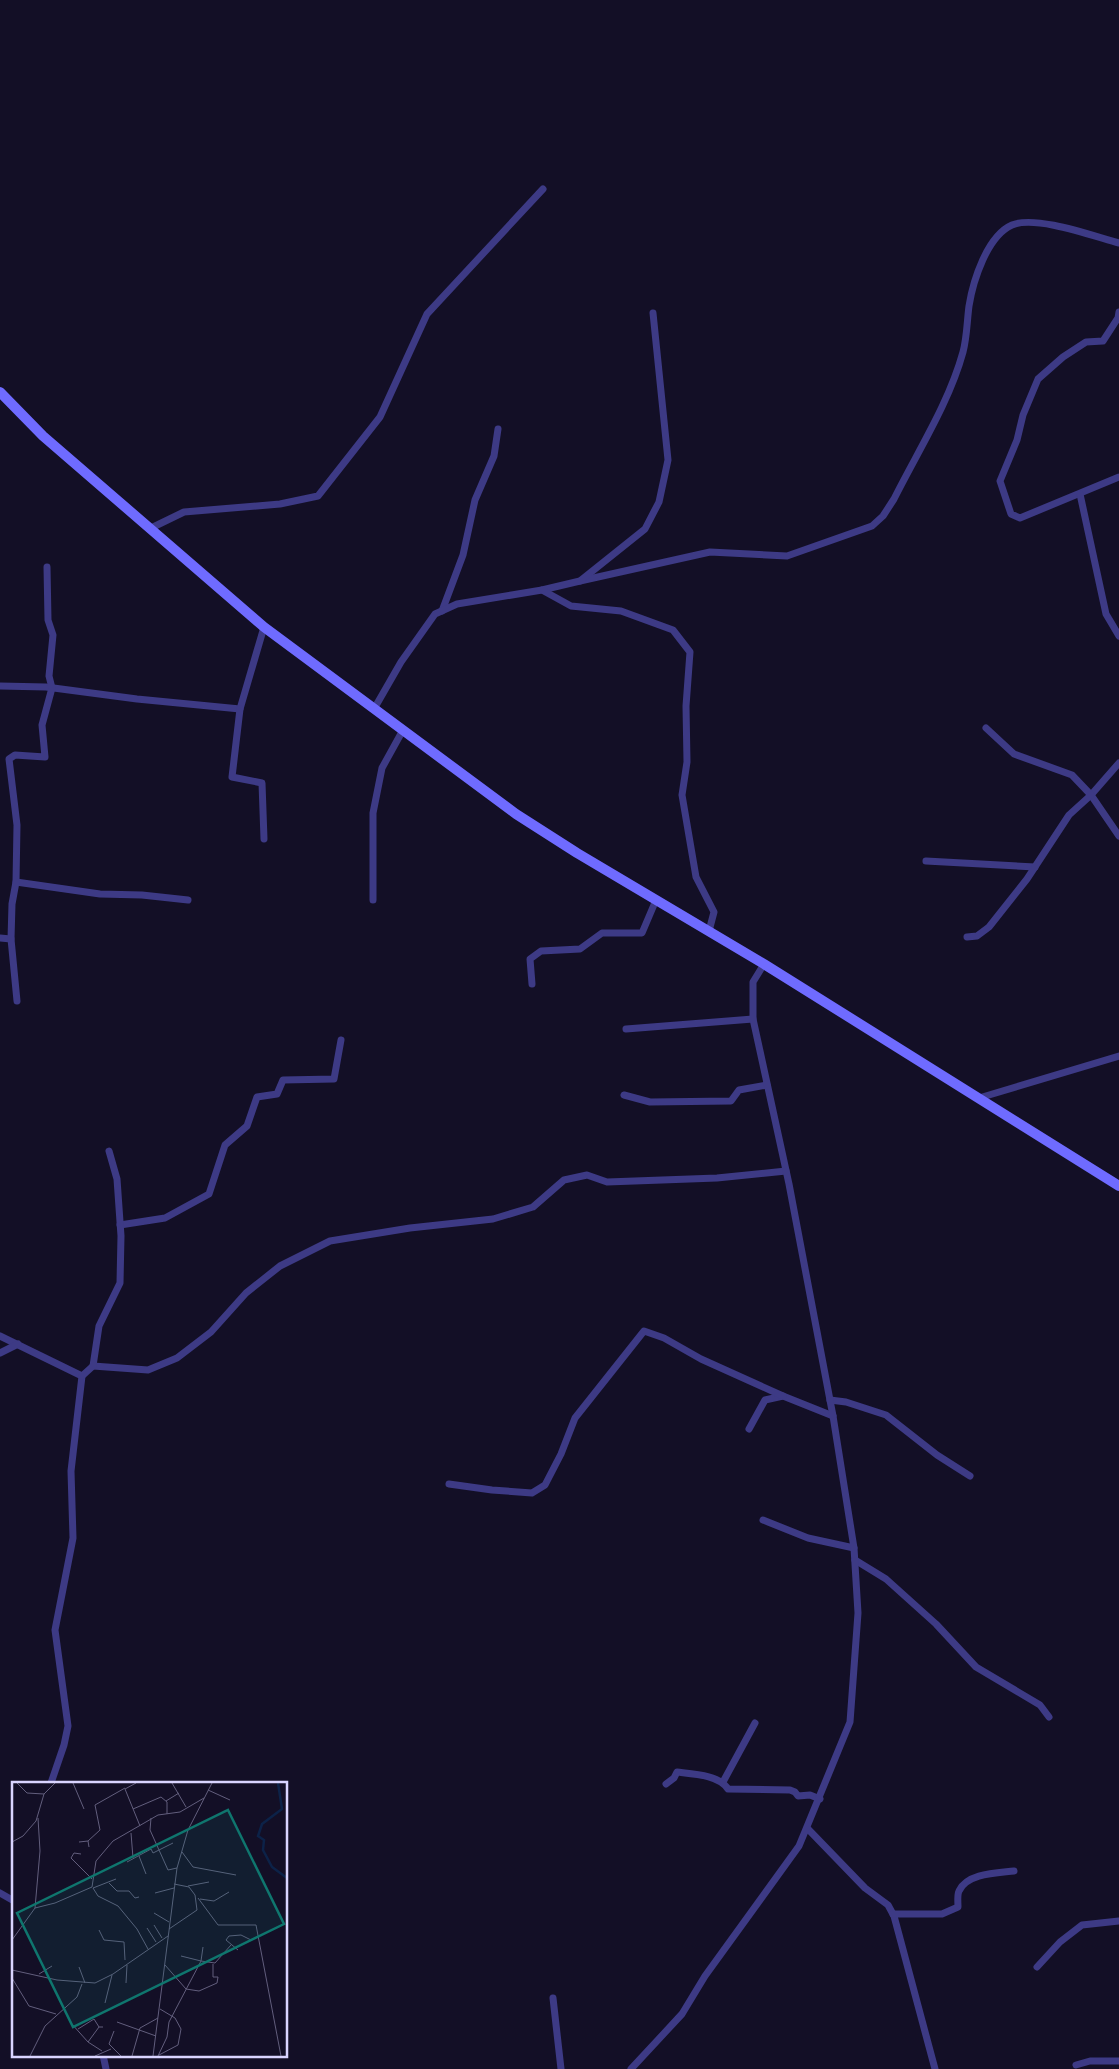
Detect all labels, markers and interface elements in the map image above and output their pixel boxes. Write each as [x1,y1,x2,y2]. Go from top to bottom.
inset map [12,1782,288,2056]

